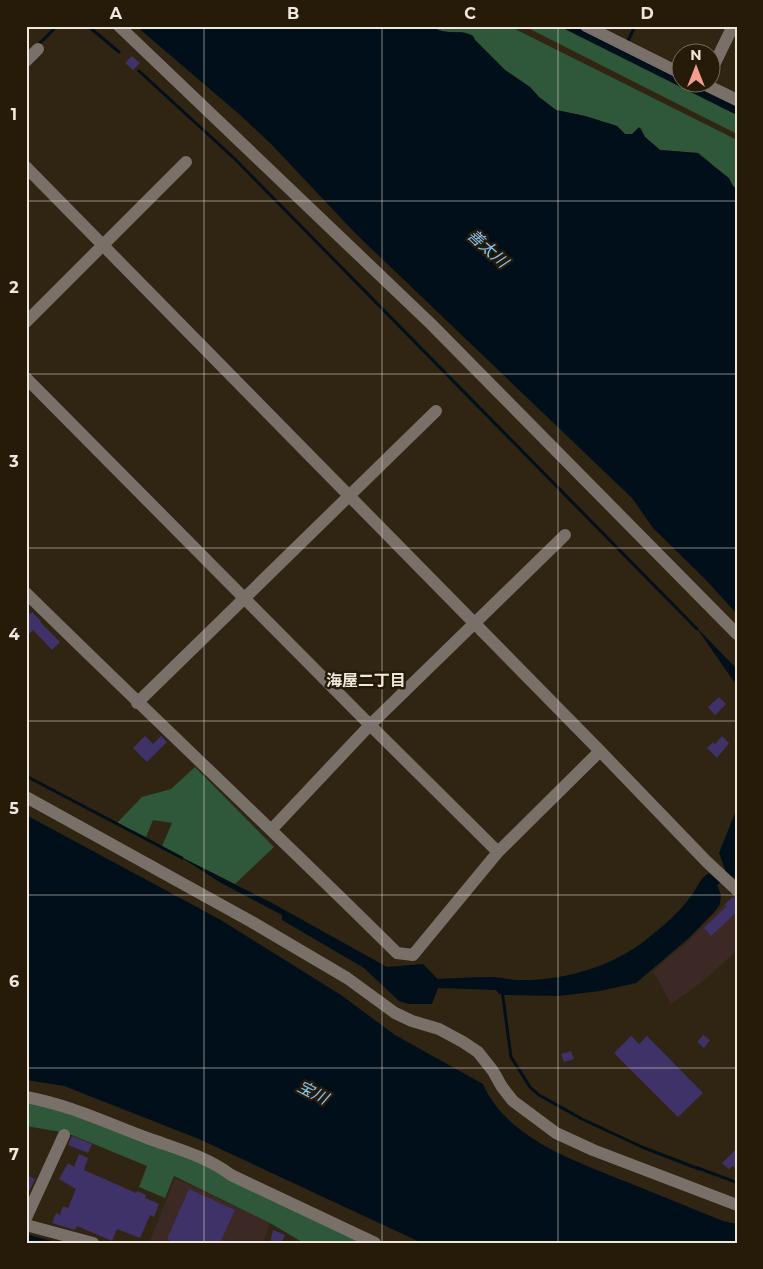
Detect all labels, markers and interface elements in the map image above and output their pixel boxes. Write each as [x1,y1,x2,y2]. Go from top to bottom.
text: A [109,4,123,23]
text: B [287,4,299,23]
text: C [464,4,476,23]
text: D [640,4,654,23]
north arrow [670,42,720,92]
text: N [690,46,702,64]
text: 1 [11,105,17,124]
water label: 善太川 [463,225,513,273]
text: 2 [9,278,19,297]
text: 3 [8,452,19,471]
text: 4 [8,625,20,644]
district label: 海屋二丁目 [326,671,406,690]
text: 5 [9,799,19,818]
text: 6 [9,972,19,991]
water label: 宝川 [294,1077,333,1109]
text: 7 [9,1145,19,1164]

